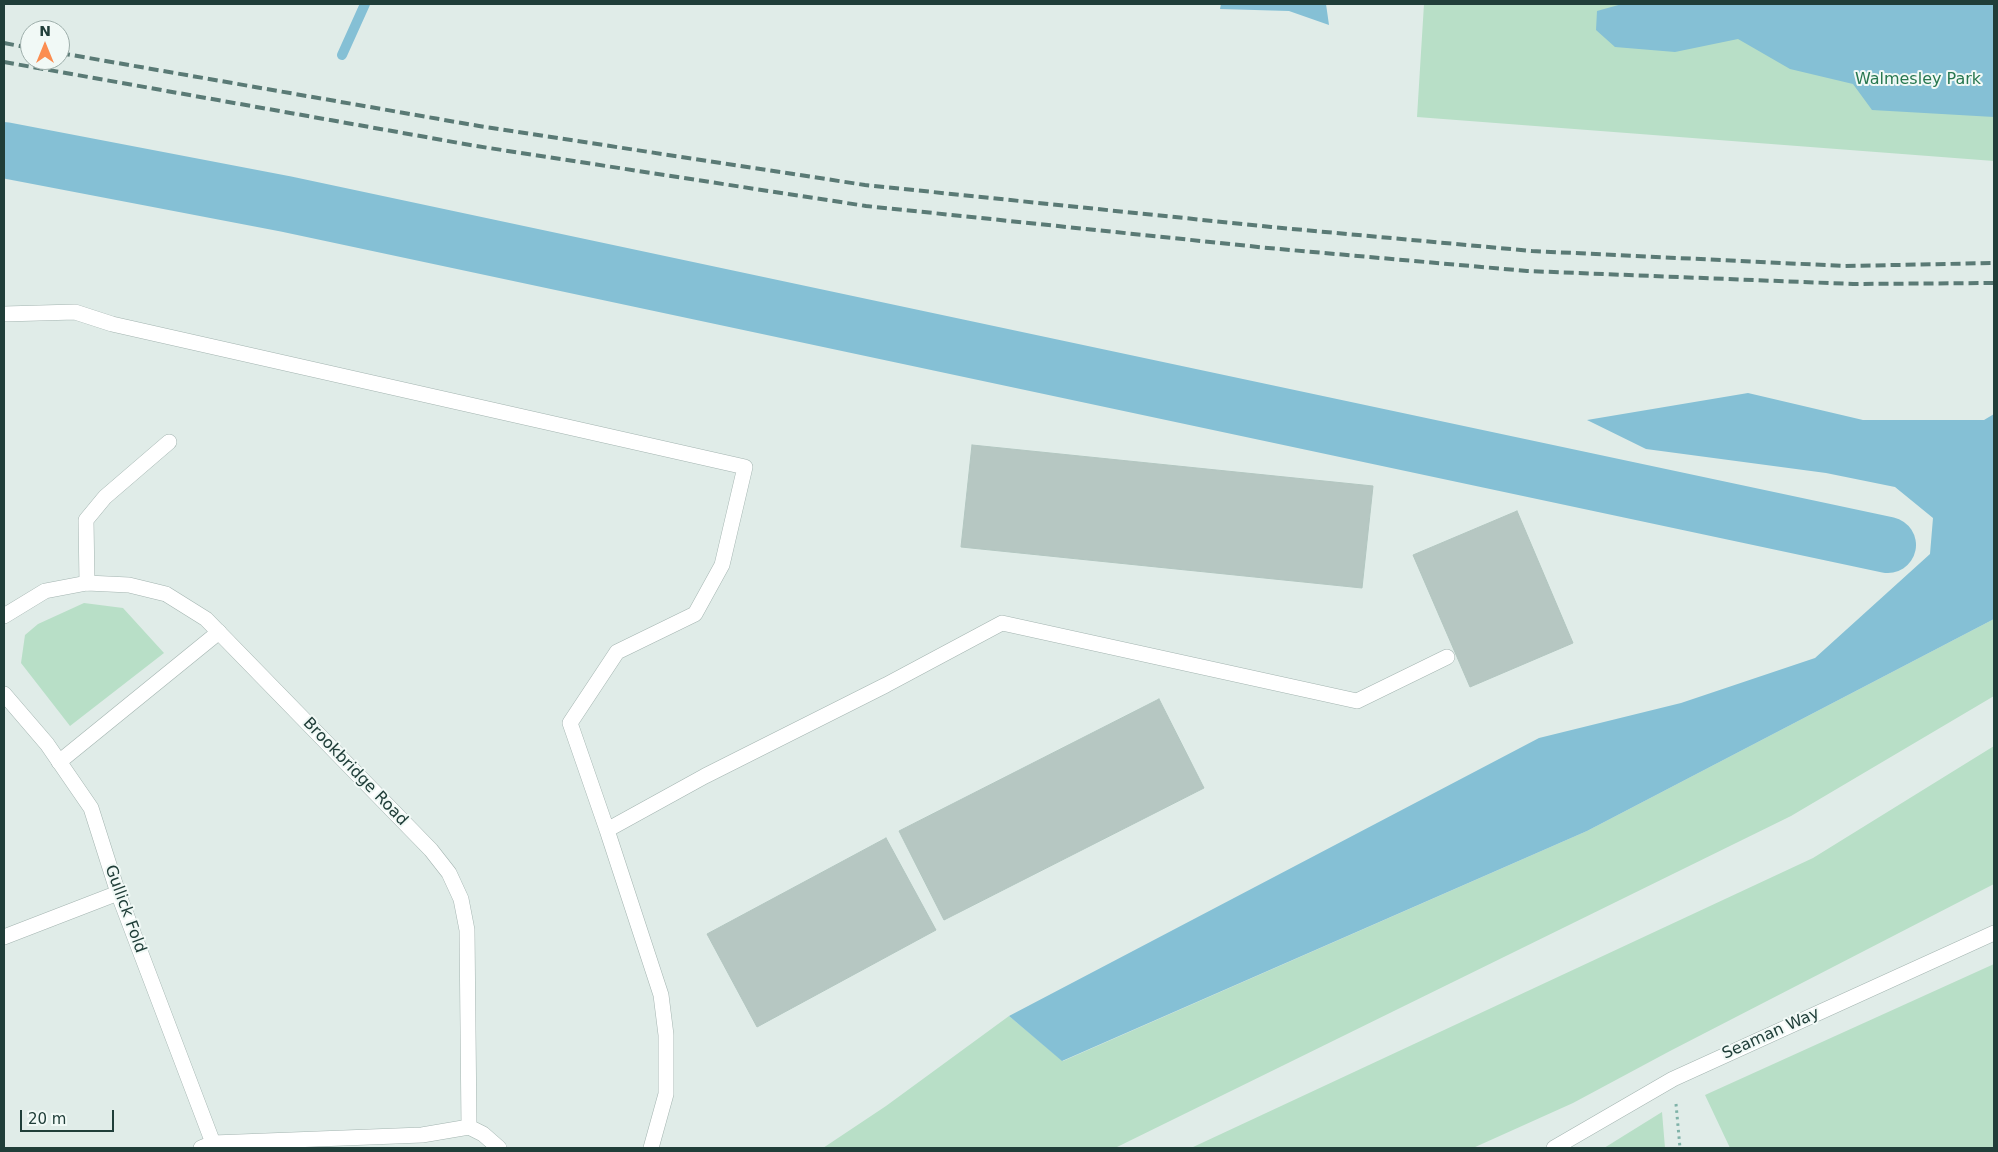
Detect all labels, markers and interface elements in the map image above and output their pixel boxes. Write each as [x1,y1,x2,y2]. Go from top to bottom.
north arrow [20,20,70,70]
text: N [39,23,51,39]
park label: Walmesley Park [1855,70,1981,90]
street label: Brookbridge Road [299,714,411,830]
street label: Gullick Fold [100,862,150,956]
street label: Seaman Way [1719,1004,1823,1064]
scale bar [22,1100,116,1132]
text: 20 m [28,1110,66,1128]

